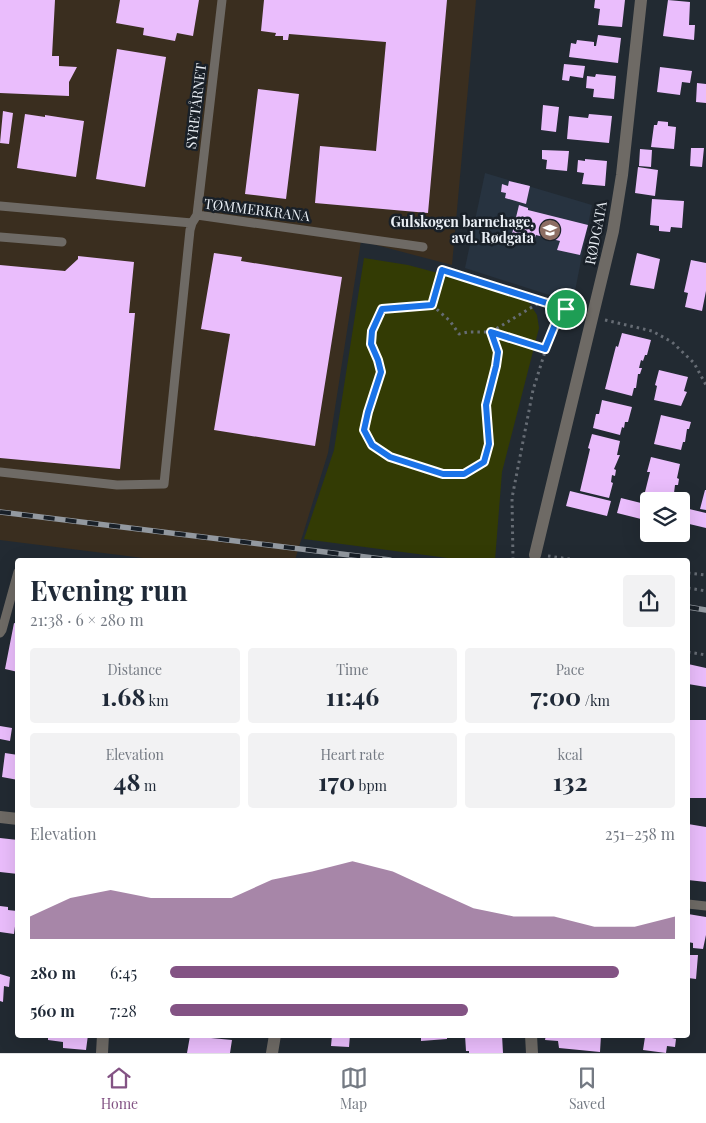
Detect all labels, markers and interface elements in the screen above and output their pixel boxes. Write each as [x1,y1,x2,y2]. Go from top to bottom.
street label: SYRETÅRNET [181,62,210,150]
street label: TØMMERKRANA [203,194,311,225]
street label: RØDGATA [580,199,611,266]
place label: Gulskogen barnehage, avd. Rødgata [391,212,535,247]
school or university icon: Gulskogen barnehage, avd. Rødgata [538,218,562,242]
pin [545,288,587,330]
icon: arrive [552,295,580,323]
map controls [640,492,690,542]
button: layers [640,492,690,542]
text: Evening run [30,571,188,608]
button: share [623,575,675,627]
text: 21:38 · 6 × 280 m [30,609,144,630]
text: Distance [108,660,162,679]
text: Time [336,660,369,679]
text: Pace [556,660,585,679]
text: 1.68 [101,679,145,712]
text: 11:46 [326,679,379,712]
text: 7:00 [530,679,581,712]
text: km [145,691,169,710]
text: /km [581,691,610,710]
text: Elevation [106,745,164,764]
text: Heart rate [320,745,385,764]
text: kcal [558,745,583,764]
text: 48 [113,764,140,797]
text: 170 [318,764,355,797]
text: 132 [553,764,588,797]
text: m [140,776,156,795]
text: bpm [355,776,387,795]
text: Elevation [30,823,97,844]
text: 251–258 m [605,823,675,844]
text: 280 m [30,962,76,983]
text: 6:45 [110,962,137,983]
text: 560 m [30,1000,75,1021]
text: 7:28 [110,1000,137,1021]
tab: Home [101,1064,138,1113]
tab: Map [340,1064,368,1113]
tab: Saved [569,1064,605,1113]

